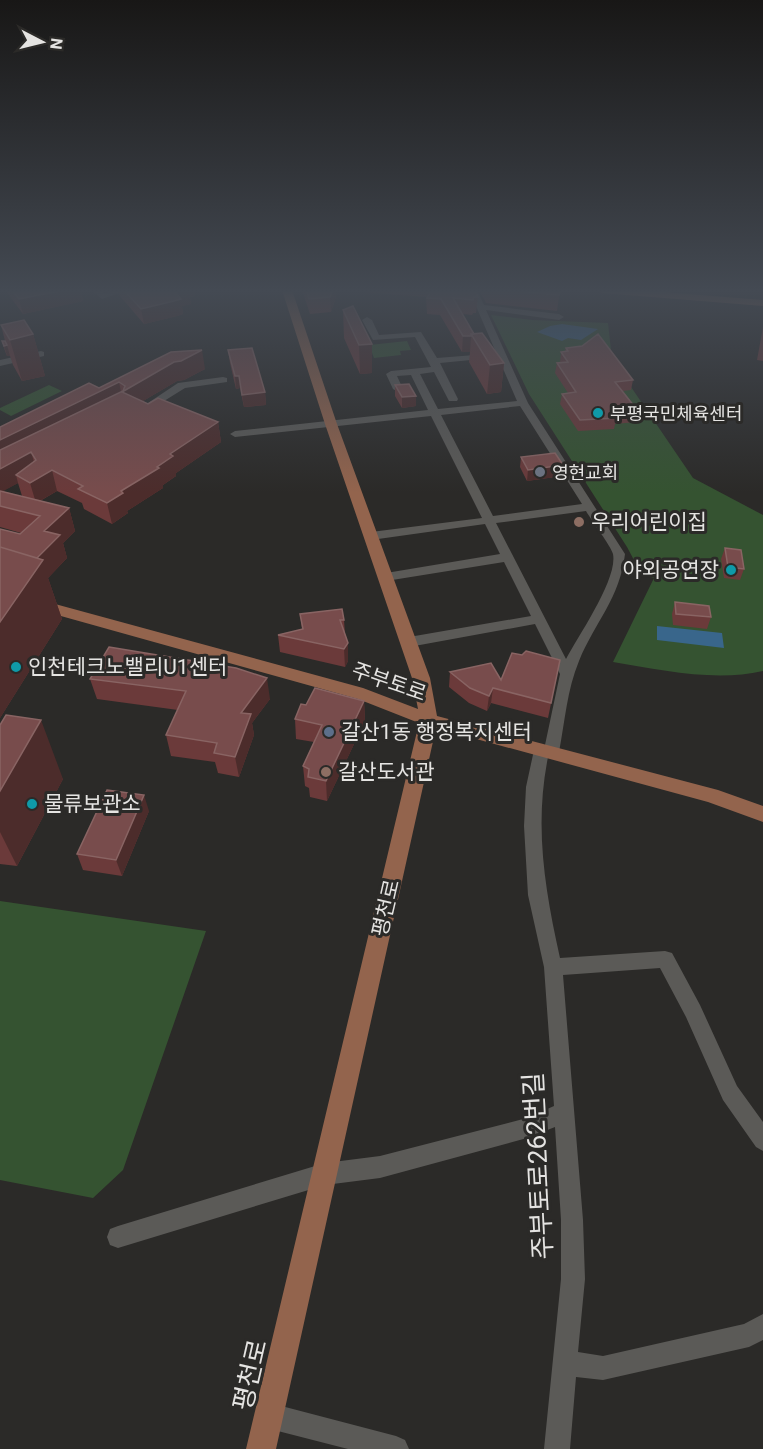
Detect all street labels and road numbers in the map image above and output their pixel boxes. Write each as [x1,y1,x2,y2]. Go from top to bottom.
street label: 주부토로 [349,658,429,706]
street label: 평천로 [368,877,404,939]
street label: 주부토로262번길 [518,1072,558,1260]
street label: 평천로 [227,1337,273,1413]

